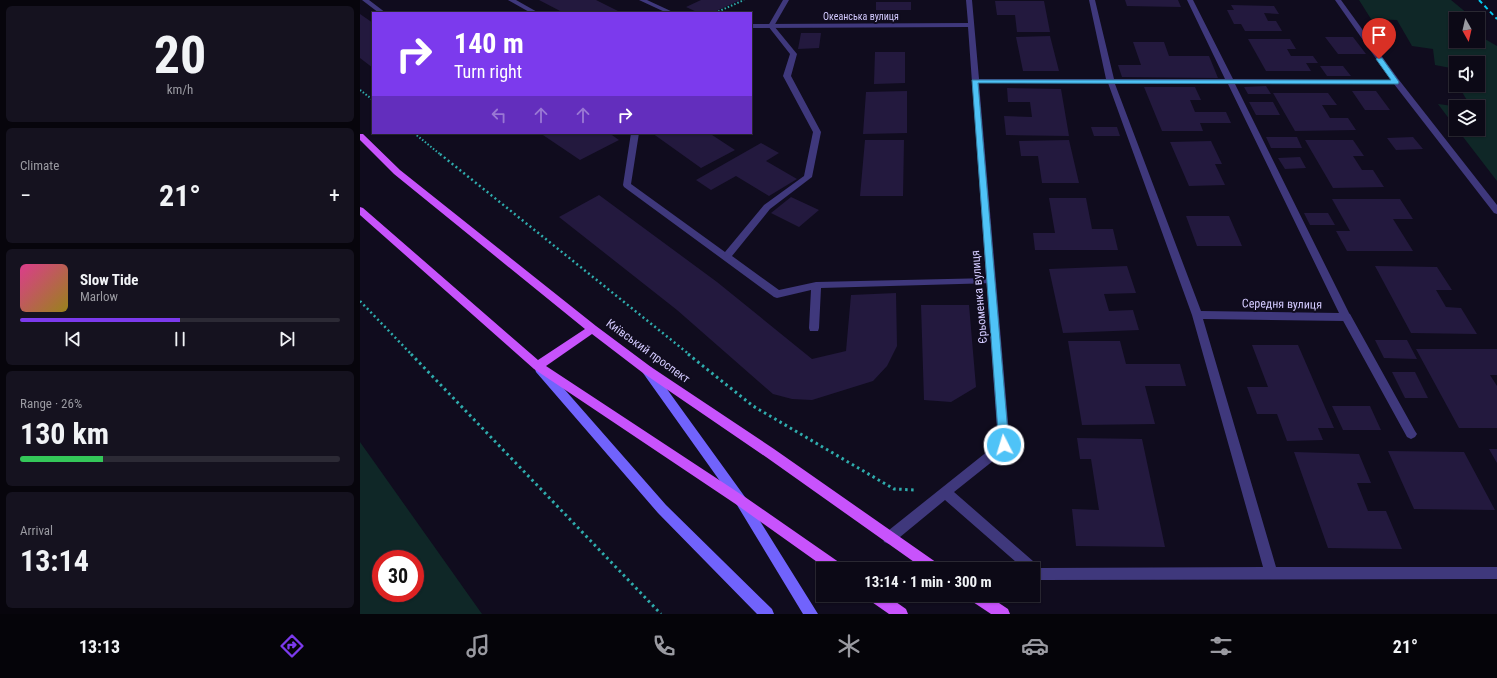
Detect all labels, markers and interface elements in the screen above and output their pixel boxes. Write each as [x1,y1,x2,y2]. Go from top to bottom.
street label: Океанська вулиця [823,11,899,22]
north arrow [1449,12,1485,48]
map controls [1449,12,1485,136]
pin [1362,18,1396,59]
icon: arrive [1368,24,1390,46]
text: 20 [154,25,206,86]
text: 140 m [454,27,524,60]
icon: right [388,28,440,80]
button: sound [1449,56,1485,92]
text: Turn right [454,61,522,82]
text: km/h [167,82,193,97]
button: layers [1449,100,1485,136]
icon: left [488,104,510,126]
icon: ahead [530,104,552,126]
icon: ahead [572,104,594,126]
icon: right [614,104,636,126]
text: Climate [20,158,59,173]
text: 21° [159,178,201,213]
text: − [20,183,31,208]
text: + [329,183,340,208]
street label: Єрьоменка вулиця [968,250,990,344]
text: Slow Tide [80,271,138,289]
text: Marlow [80,289,118,304]
street label: Середня вулиця [1242,296,1322,312]
street label: Київський проспект [604,316,692,386]
icon: previous [62,328,84,350]
icon: pause [169,328,191,350]
icon: next [276,328,298,350]
text: Range · 26% [20,396,82,411]
text: 130 km [20,416,109,451]
position arrow [983,424,1025,466]
text: Arrival [20,523,53,538]
text: 13:14 [20,543,89,578]
speed limit sign: 30 [372,550,424,602]
text: 13:14 · 1 min · 300 m [864,573,992,591]
icon: directions [278,632,306,660]
icon: music [464,632,492,660]
icon: phone [650,632,678,660]
icon: climate [835,632,863,660]
icon: car [1021,632,1049,660]
icon: filters [1207,632,1235,660]
text: 13:13 [79,636,120,657]
text: 21° [1393,636,1418,657]

